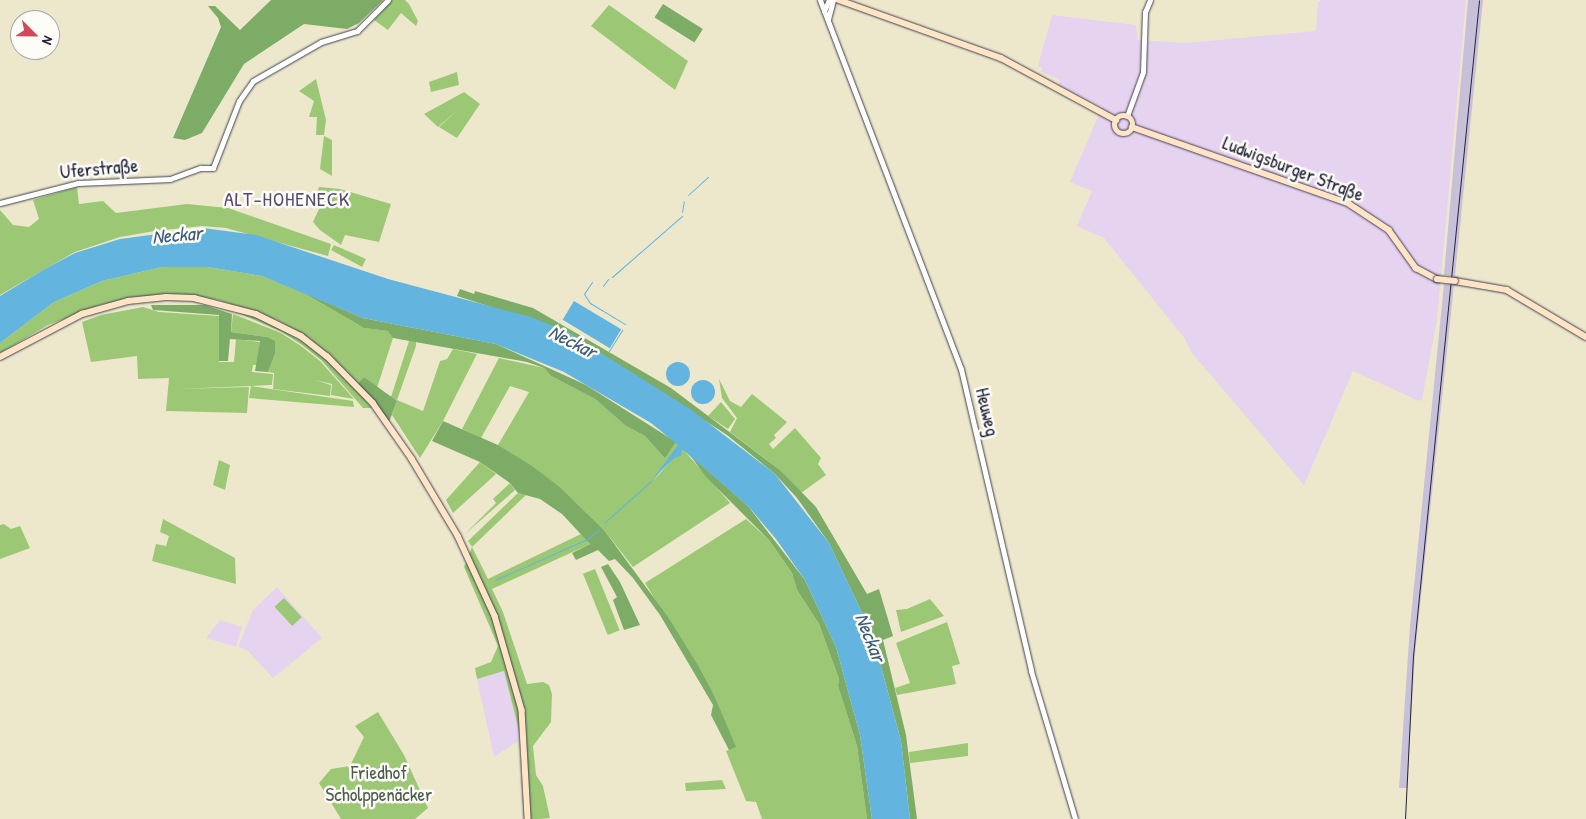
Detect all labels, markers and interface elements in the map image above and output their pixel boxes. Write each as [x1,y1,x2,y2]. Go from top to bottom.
north arrow [10,10,60,60]
text: N [38,34,59,48]
street label: Ludwigsburger Straße [1219,132,1367,206]
street label: Uferstraße [59,154,139,184]
district label: ALT-HOHENECK [222,186,352,210]
water label: Neckar [151,220,203,248]
water label: Neckar [545,319,601,363]
street label: Heuweg [970,386,1004,438]
water label: Neckar [850,609,892,665]
park label: Friedhof Scholppenäcker [326,762,432,806]

